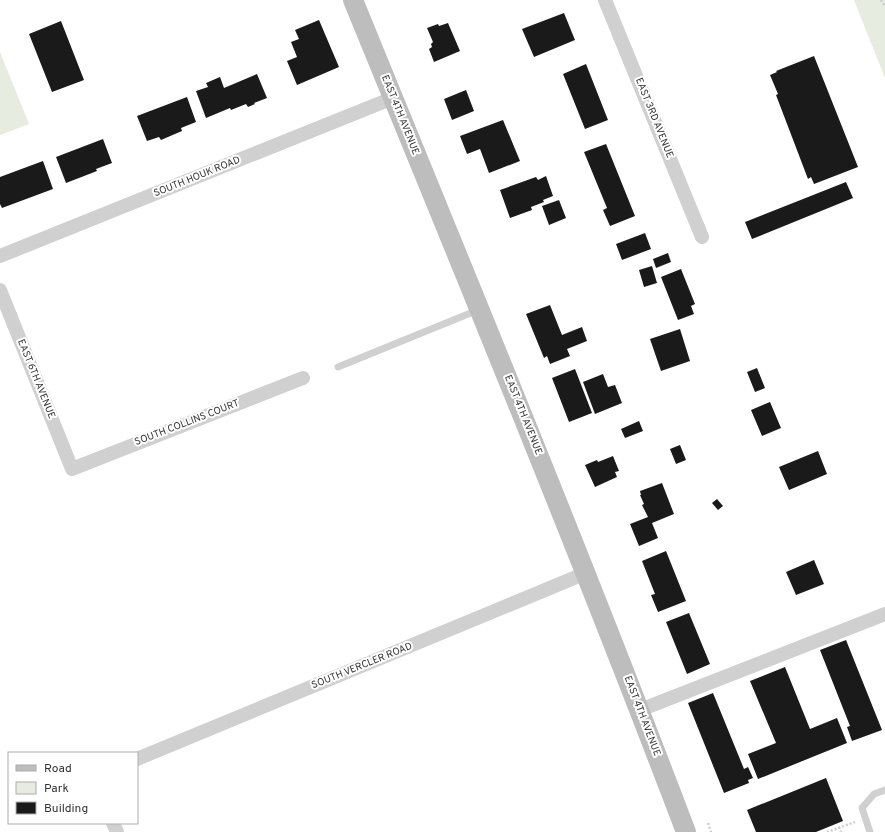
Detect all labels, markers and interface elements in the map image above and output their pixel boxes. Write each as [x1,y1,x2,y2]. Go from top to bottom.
street label: EAST 4TH AVENUE [378,73,422,157]
street label: EAST 3RD AVENUE [632,76,676,160]
street label: SOUTH HOUK ROAD [152,154,242,200]
street label: EAST 6TH AVENUE [14,337,58,421]
street label: EAST 4TH AVENUE [501,373,545,457]
street label: SOUTH COLLINS COURT [133,397,241,449]
street label: SOUTH VERCLER ROAD [310,640,414,692]
street label: EAST 4TH AVENUE [621,674,663,758]
legend [8,752,138,824]
text: Road [44,761,72,777]
text: Park [44,781,69,797]
text: Building [44,801,88,817]

